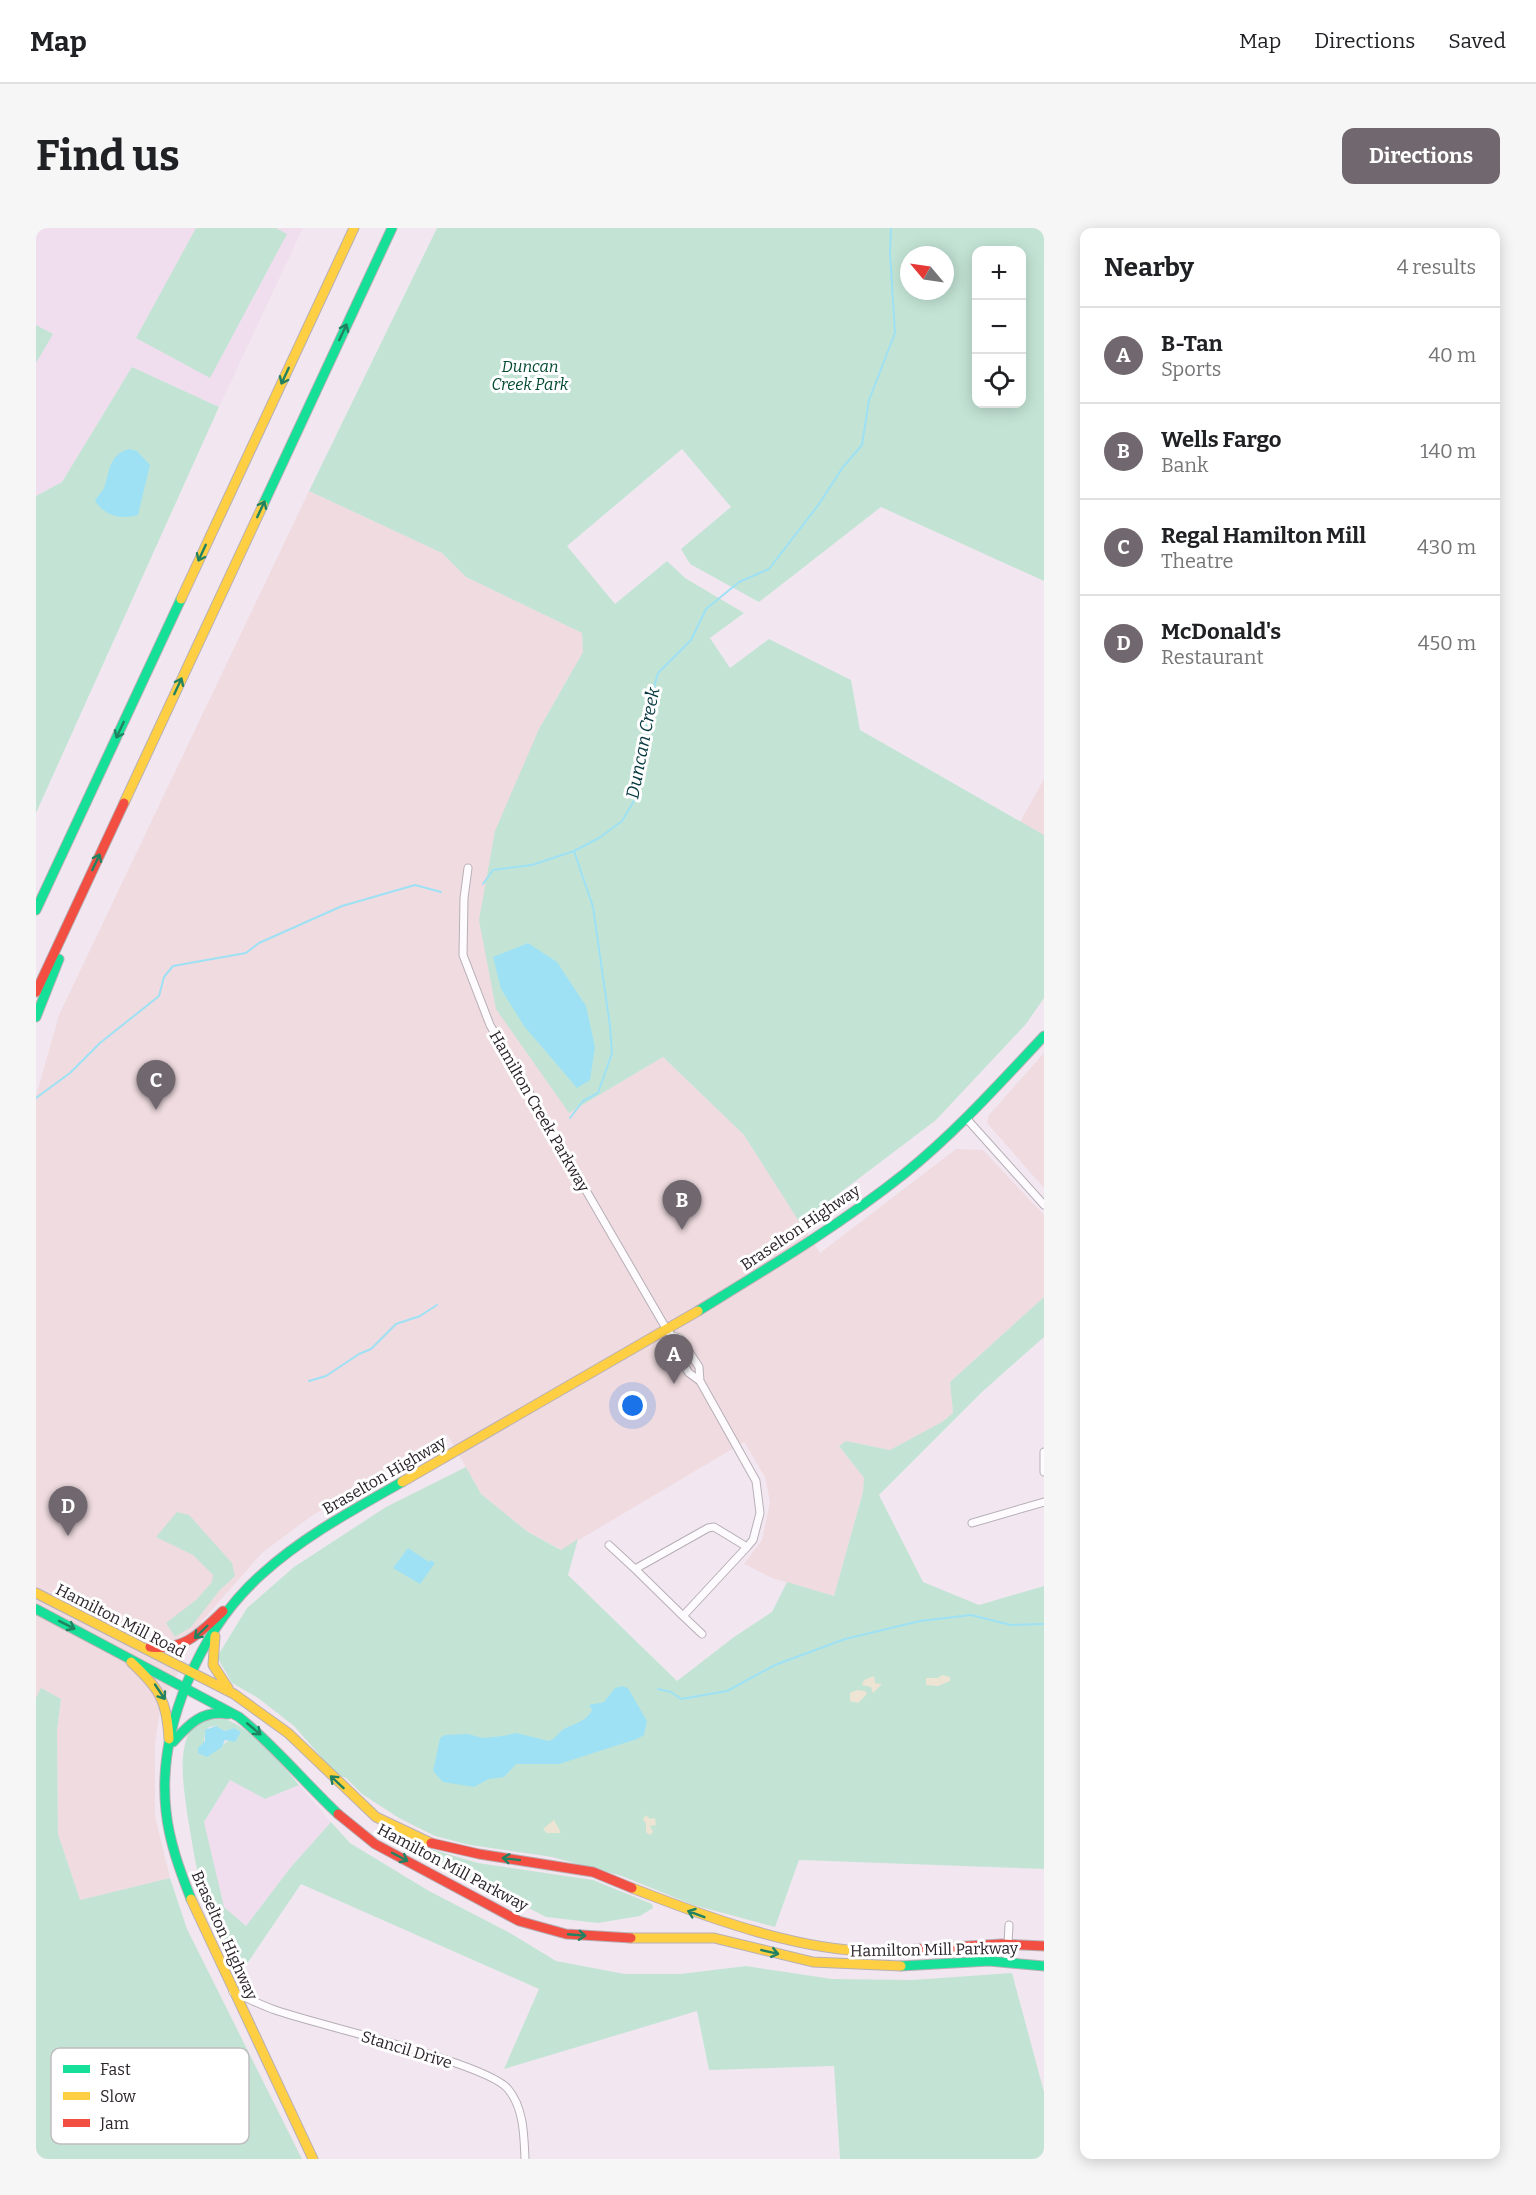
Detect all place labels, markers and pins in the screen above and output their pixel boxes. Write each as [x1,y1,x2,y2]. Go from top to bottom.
pin: C [136,1060,176,1110]
pin: B [662,1180,702,1230]
pin: A [654,1334,694,1384]
pin: D [48,1486,87,1536]

